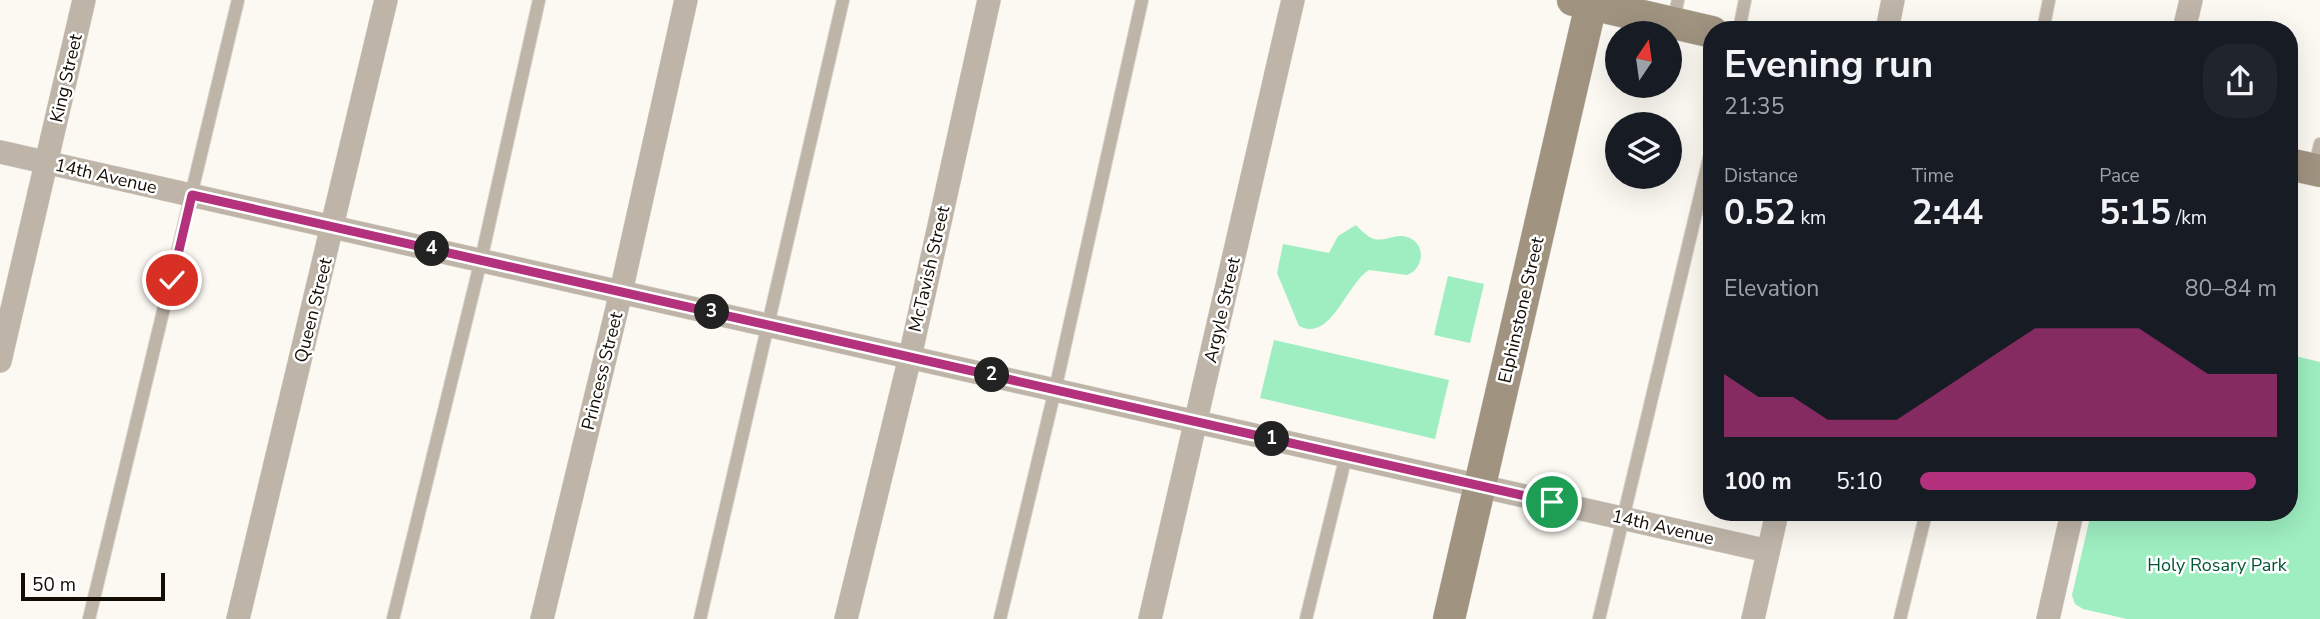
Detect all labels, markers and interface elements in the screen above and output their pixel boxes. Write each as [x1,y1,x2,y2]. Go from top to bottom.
north arrow [1605,21,1682,98]
map controls [1605,21,1682,189]
street label: King Street [44,31,88,125]
text: Evening run [1724,39,1933,90]
button: share [2203,44,2277,118]
text: 21:35 [1724,91,1784,122]
button: layers [1605,112,1682,189]
street label: 14th Avenue [53,153,159,199]
text: Distance [1724,163,1798,189]
text: Time [1912,163,1954,189]
text: Pace [2099,163,2140,189]
text: 0.52 [1724,189,1796,236]
text: 2:44 [1912,189,1983,236]
text: 5:15 [2099,189,2171,236]
street label: McTavish Street [903,203,955,334]
text: km [1796,205,1826,231]
text: /km [2171,205,2207,231]
pin: 4 [414,232,450,266]
street label: Elphinstone Street [1493,234,1550,385]
text: 4 [426,235,437,261]
pin [142,250,202,310]
street label: Argyle Street [1198,254,1246,365]
street label: Queen Street [288,255,338,365]
icon: check [153,261,191,299]
text: Elevation [1724,273,1819,304]
text: 80–84 m [2185,273,2277,304]
pin: 3 [694,294,730,330]
text: 3 [706,298,717,324]
street label: Princess Street [576,309,628,433]
pin: 2 [974,358,1010,392]
text: 2 [986,361,997,387]
pin: 1 [1254,422,1290,457]
text: 1 [1266,425,1277,451]
text: 100 m [1724,466,1792,497]
text: 5:10 [1836,466,1883,497]
pin [1522,472,1582,532]
icon: arrive [1533,483,1571,521]
street label: 14th Avenue [1610,504,1716,550]
park label: Holy Rosary Park [2147,553,2288,577]
scale bar [21,570,164,602]
text: 50 m [32,572,76,598]

